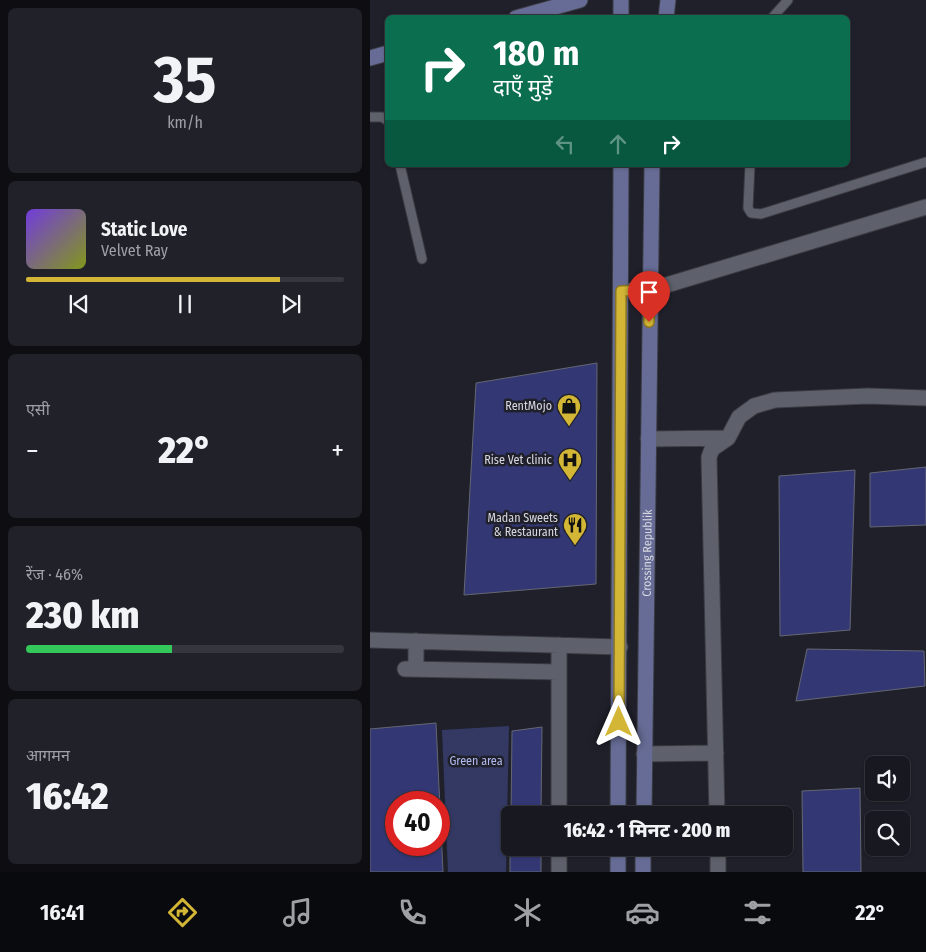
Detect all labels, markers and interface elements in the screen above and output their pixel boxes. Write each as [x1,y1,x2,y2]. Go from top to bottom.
text: 180 m [493,32,579,74]
icon: right [410,35,475,100]
text: 35 [154,41,216,119]
text: दाएँ मुड़ें [493,74,553,101]
text: km/h [167,113,203,132]
icon: left [551,130,579,158]
icon: ahead [604,130,632,158]
icon: right [657,130,685,158]
text: Static Love [101,218,188,241]
text: Velvet Ray [101,241,168,260]
pin [628,271,670,322]
icon: arrive [635,278,663,306]
icon: previous [65,290,93,318]
icon: pause [171,290,199,318]
icon: next [277,290,305,318]
shop icon: RentMojo [556,393,582,427]
place label: RentMojo [505,399,552,413]
text: एसी [26,400,50,419]
text: 22° [158,427,212,473]
text: − [26,434,39,467]
text: + [331,434,344,467]
hospital icon: Rise Vet clinic [557,447,583,481]
place label: Rise Vet clinic [484,453,552,467]
street label: Crossing Republik [640,509,655,597]
place label: Madan Sweets & Restaurant [487,511,558,539]
restaurant icon: Madan Sweets & Restaurant [562,512,588,546]
text: रेंज · 46% [26,565,83,584]
text: 230 km [26,592,140,638]
position arrow [592,695,644,747]
text: आगमन [26,746,70,765]
park label: Green area [449,754,503,768]
map controls [865,756,910,856]
button: sound [865,756,910,801]
text: 16:42 [26,773,109,819]
speed limit sign: 40 [385,791,450,856]
button: search [865,811,910,856]
text: 16:42 · 1 मिनट · 200 m [564,819,730,842]
icon: directions [165,895,200,930]
icon: music [280,895,315,930]
icon: phone [395,895,430,930]
icon: climate [510,895,545,930]
icon: car [625,895,660,930]
icon: filters [740,895,775,930]
text: 16:41 [40,899,85,926]
text: 22° [855,899,886,926]

